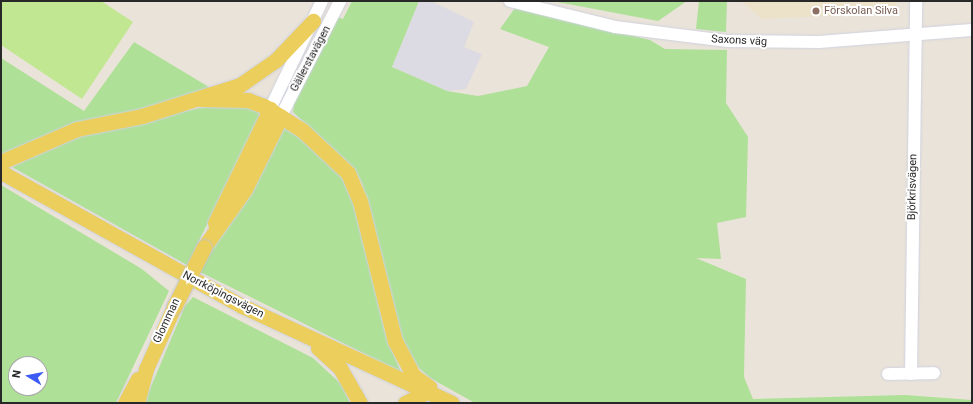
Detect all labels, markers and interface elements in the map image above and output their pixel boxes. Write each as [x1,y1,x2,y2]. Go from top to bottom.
place label: Förskolan Silva [824,4,898,18]
marker: Förskolan Silva [811,6,821,16]
street label: Gällerstavägen [288,24,334,94]
street label: Saxons väg [711,33,767,49]
street label: Björkrisvägen [906,154,920,220]
street label: Norrköpingsvägen [180,269,266,321]
street label: Glomman [151,297,183,345]
north arrow [8,356,48,396]
text: N [10,369,24,379]

